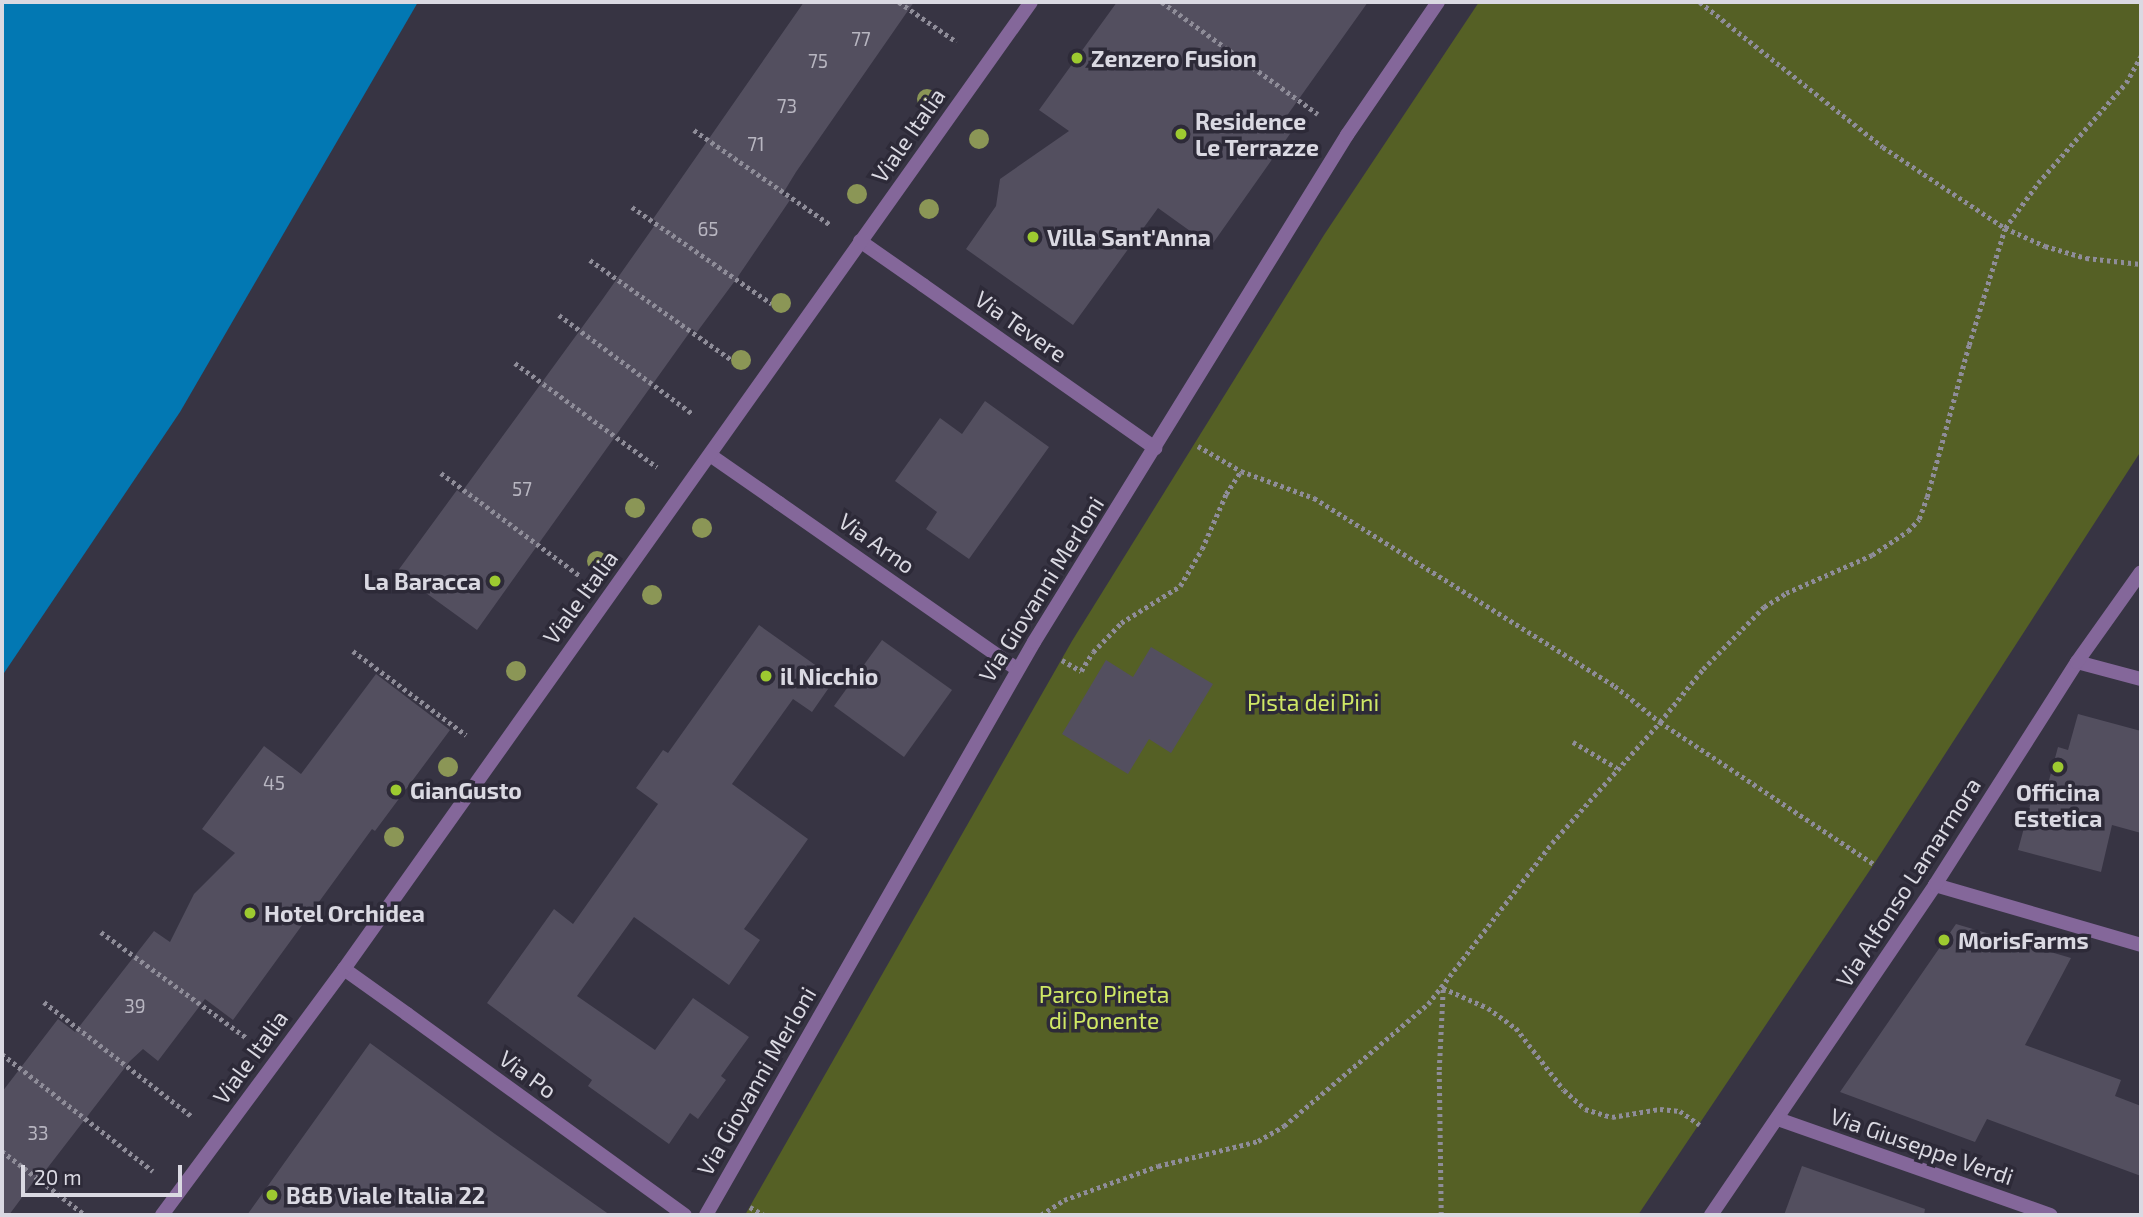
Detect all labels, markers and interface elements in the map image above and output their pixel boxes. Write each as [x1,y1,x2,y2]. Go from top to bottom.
house number: 77 [851,28,871,50]
place label: Zenzero Fusion [1091,44,1257,72]
house number: 75 [808,50,828,72]
marker: Zenzero Fusion [1069,50,1085,66]
street label: Viale Italia [865,82,951,188]
house number: 73 [777,95,797,117]
place label: Residence Le Terrazze [1195,107,1320,161]
marker: Residence Le Terrazze [1173,126,1189,142]
house number: 71 [747,133,765,155]
house number: 65 [697,218,719,240]
place label: Villa Sant'Anna [1047,223,1211,251]
marker: Villa Sant'Anna [1025,229,1041,245]
street label: Via Tevere [970,284,1072,368]
house number: 57 [512,478,532,500]
street label: Via Giovanni Merloni [973,491,1109,687]
street label: Via Arno [833,507,921,579]
street label: Viale Italia [537,545,623,649]
place label: La Baracca [364,567,481,595]
marker: La Baracca [487,573,503,589]
place label: il Nicchio [780,662,879,690]
marker: il Nicchio [758,668,774,684]
park label: Pista dei Pini [1247,688,1379,716]
marker: Officina Estetica [2050,759,2066,775]
house number: 45 [263,772,285,794]
street label: Via Alfonso Lamarmora [1830,772,1986,992]
place label: GianGusto [410,776,522,804]
place label: Officina Estetica [2014,778,2102,832]
marker: GianGusto [388,782,404,798]
place label: Hotel Orchidea [264,899,425,927]
marker: Hotel Orchidea [242,905,258,921]
place label: MorisFarms [1958,926,2089,954]
marker: MorisFarms [1936,932,1952,948]
park label: Parco Pineta di Ponente [1039,980,1169,1034]
street label: Via Giovanni Merloni [691,982,821,1180]
house number: 39 [124,995,146,1017]
street label: Viale Italia [207,1005,293,1109]
street label: Via Po [494,1044,562,1104]
street label: Via Giuseppe Verdi [1827,1102,2017,1190]
house number: 33 [27,1122,49,1144]
scale bar [24,1150,186,1194]
text: 20 m [34,1164,82,1189]
place label: B&B Viale Italia 22 [286,1181,486,1209]
marker: B&B Viale Italia 22 [264,1187,280,1203]

